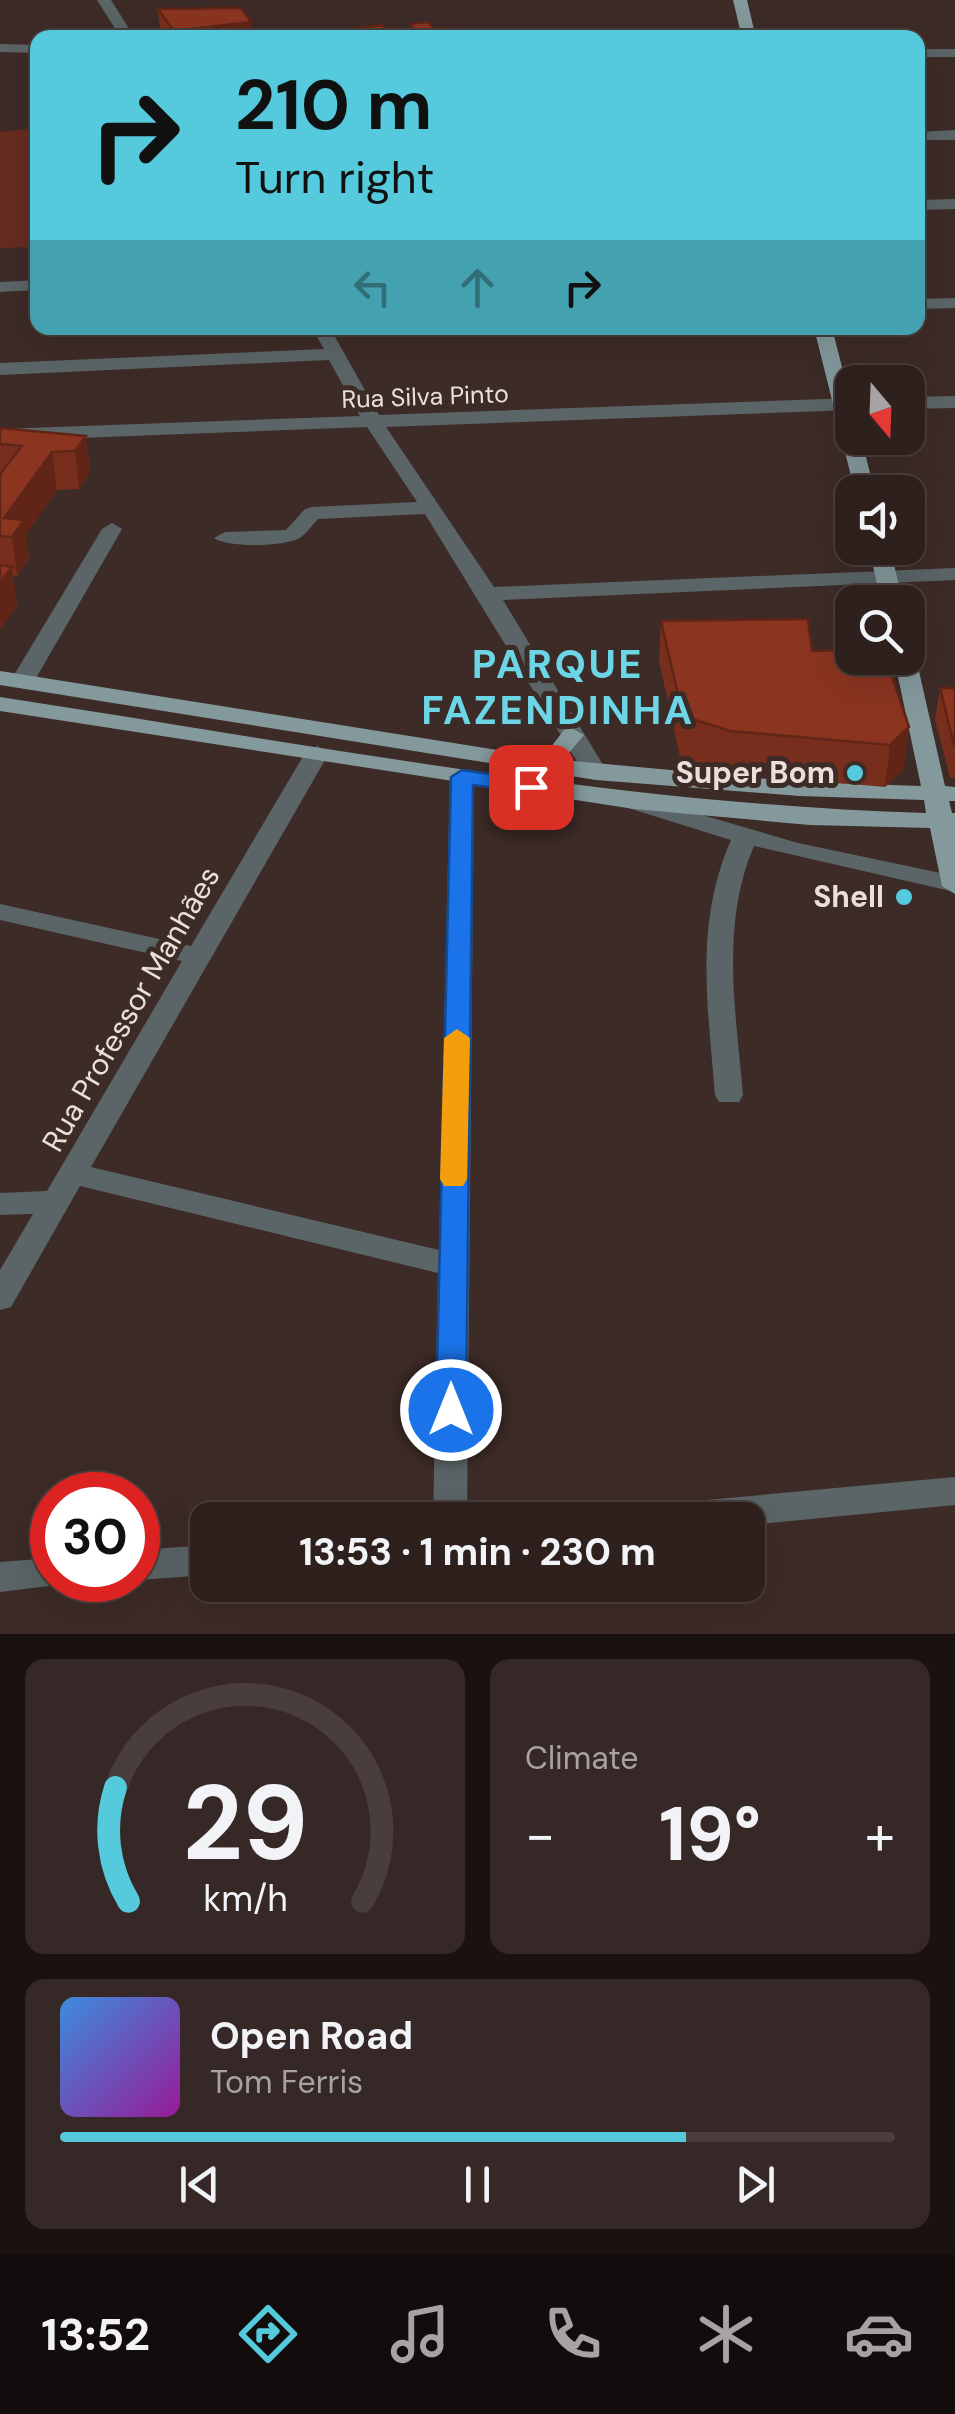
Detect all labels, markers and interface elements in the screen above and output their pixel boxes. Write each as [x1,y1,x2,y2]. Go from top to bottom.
text: 210 m [235,60,432,151]
icon: right [70,70,200,200]
text: Turn right [235,148,434,207]
icon: left [345,260,400,315]
icon: ahead [450,260,505,315]
icon: right [555,260,610,315]
north arrow [835,365,925,455]
map controls [835,365,925,675]
street label: Rua Silva Pinto [341,377,509,416]
button: sound [835,475,925,565]
button: search [835,585,925,675]
district label: PARQUE FAZENDINHA [421,638,695,736]
pin [489,745,574,830]
place label: Super Bom [676,753,835,792]
icon: arrive [504,760,559,815]
marker: Super Bom [844,762,866,784]
street label: Rua Professor Manhães [33,859,228,1158]
place label: Shell [813,877,884,916]
marker: Shell [893,886,915,908]
position arrow [399,1358,503,1462]
speed limit sign: 30 [30,1472,160,1602]
text: 13:53 · 1 min · 230 m [299,1527,656,1577]
text: Climate [525,1737,639,1779]
text: 29 [182,1756,308,1891]
text: 19° [659,1786,761,1883]
text: − [525,1799,555,1871]
text: + [865,1799,895,1871]
text: km/h [203,1876,287,1922]
text: Open Road [210,2011,413,2061]
text: Tom Ferris [210,2061,363,2103]
icon: previous [172,2157,227,2212]
icon: pause [450,2157,505,2212]
icon: next [728,2157,783,2212]
icon: directions [233,2299,303,2369]
icon: music [385,2299,455,2369]
icon: phone [538,2299,608,2369]
icon: climate [691,2299,761,2369]
icon: car [844,2299,914,2369]
text: 13:52 [41,2305,150,2364]

